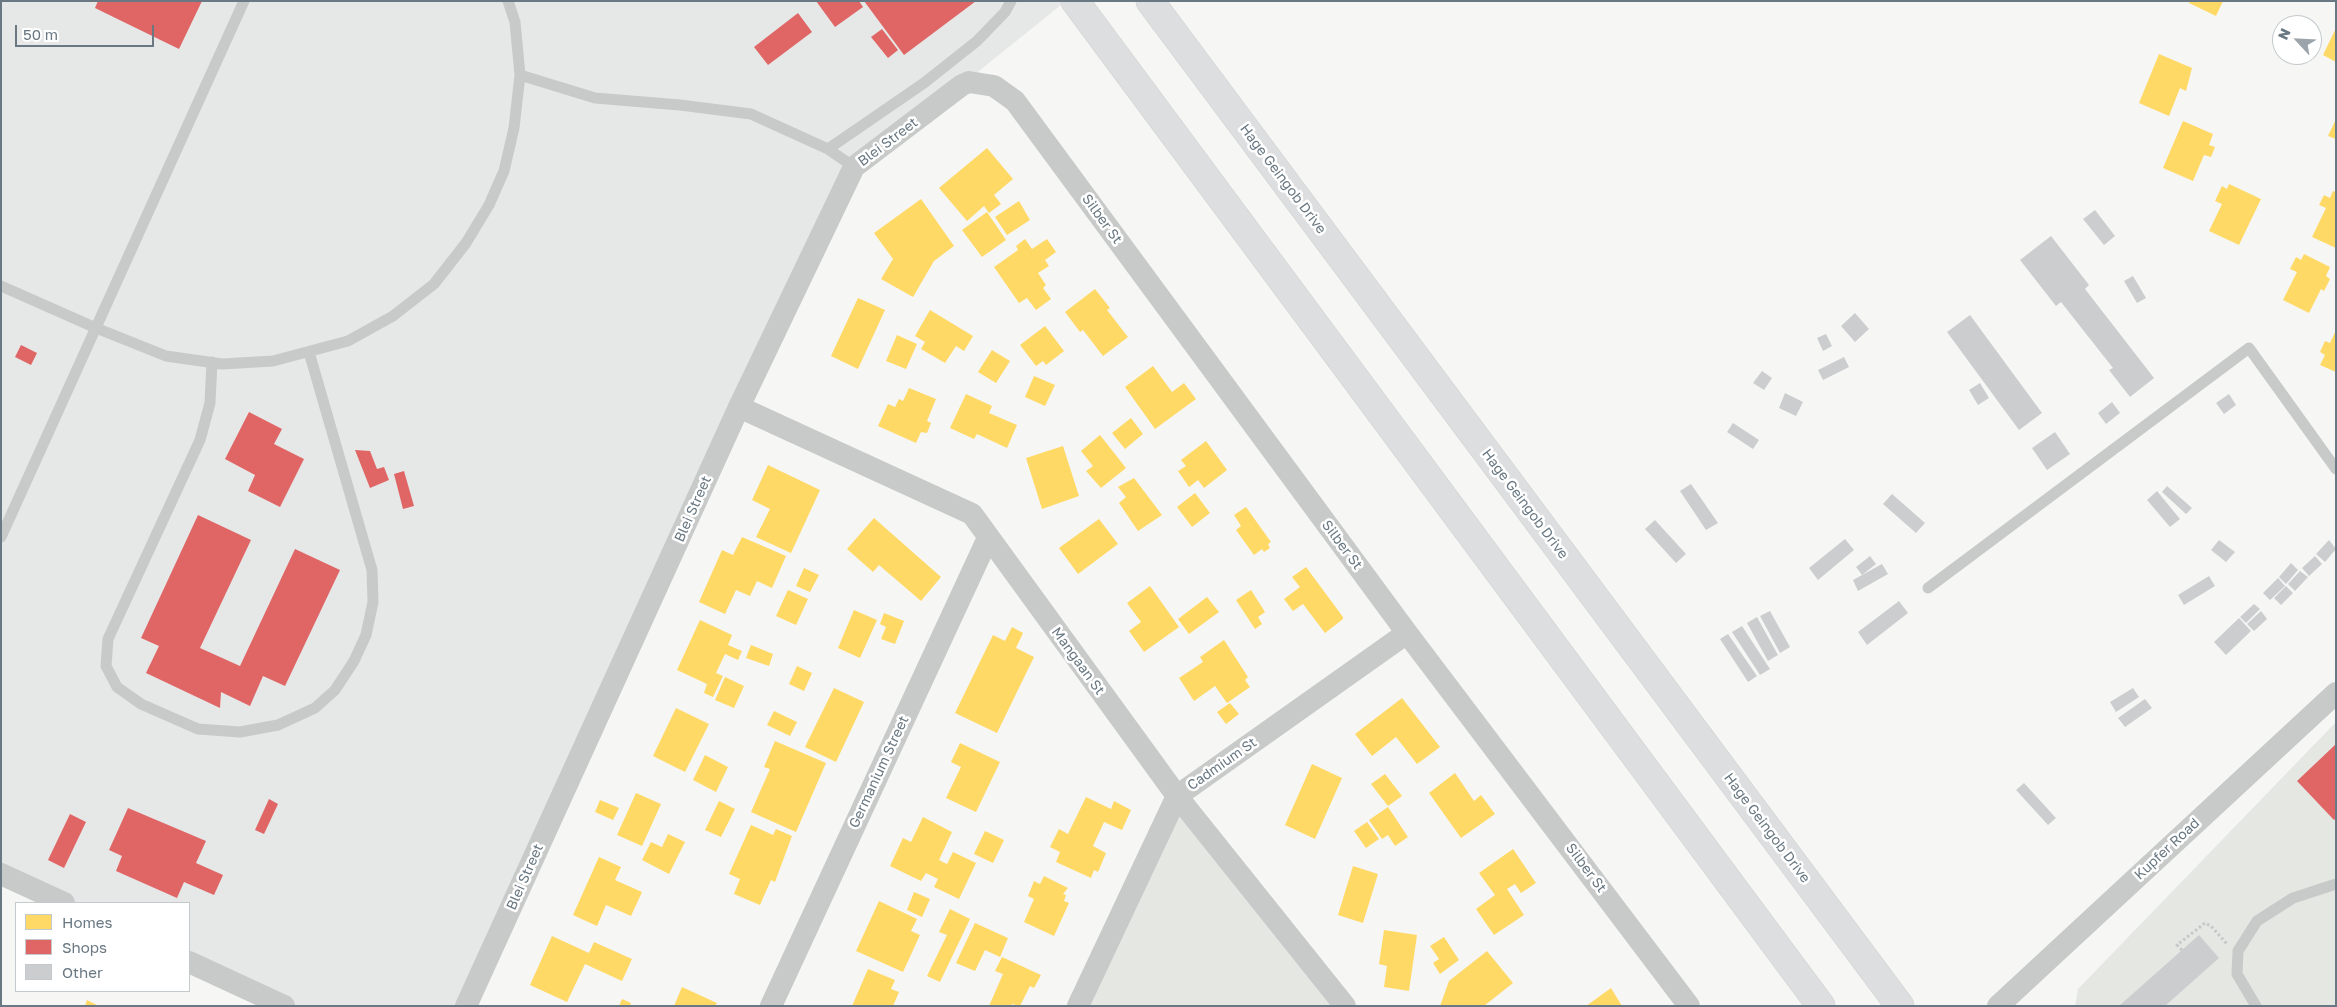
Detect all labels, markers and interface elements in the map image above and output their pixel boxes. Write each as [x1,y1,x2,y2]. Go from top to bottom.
scale bar [18,15,156,47]
north arrow [2272,15,2322,65]
text: 50 m [23,25,58,43]
text: N [2274,25,2294,42]
street label: Blei Street [855,114,921,170]
street label: Hage Geingob Drive [1236,121,1330,237]
street label: Silber St [1078,191,1126,247]
street label: Hage Geingob Drive [1478,446,1572,562]
street label: Blei Street [671,473,715,545]
street label: Silber St [1318,517,1366,573]
street label: Mangaan St [1048,624,1108,698]
street label: Germanium Street [846,713,912,831]
street label: Cadmium St [1184,734,1260,794]
street label: Hage Geingob Drive [1720,770,1814,886]
street label: Kupfer Road [2131,815,2203,883]
street label: Silber St [1562,840,1610,896]
street label: Blei Street [503,841,547,913]
legend [15,902,190,992]
text: Homes [62,913,112,931]
text: Shops [62,938,107,956]
text: Other [62,963,103,981]

